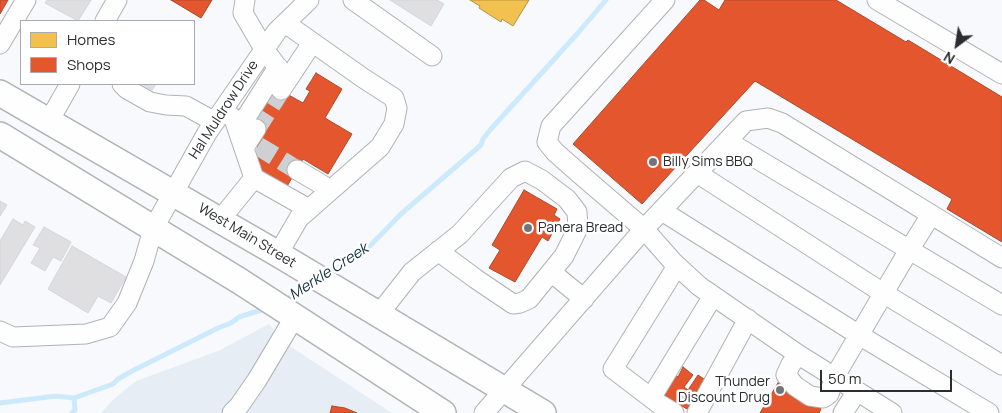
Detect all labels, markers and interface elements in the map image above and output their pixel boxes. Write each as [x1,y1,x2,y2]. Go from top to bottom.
legend [20,20,195,85]
north arrow [932,20,982,70]
text: Homes [67,29,115,50]
text: N [940,48,958,69]
text: Shops [67,54,111,75]
street label: Hal Muldrow Drive [186,58,262,162]
place label: Billy Sims BBQ [663,154,753,170]
marker: Billy Sims BBQ [647,156,659,168]
street label: West Main Street [195,200,299,272]
place label: Panera Bread [538,220,623,236]
marker: Panera Bread [522,222,534,234]
water label: Merkle Creek [286,240,372,304]
scale bar [822,360,954,392]
text: 50 m [828,368,862,389]
place label: Thunder Discount Drug [678,374,770,407]
marker: Thunder Discount Drug [774,384,786,396]

